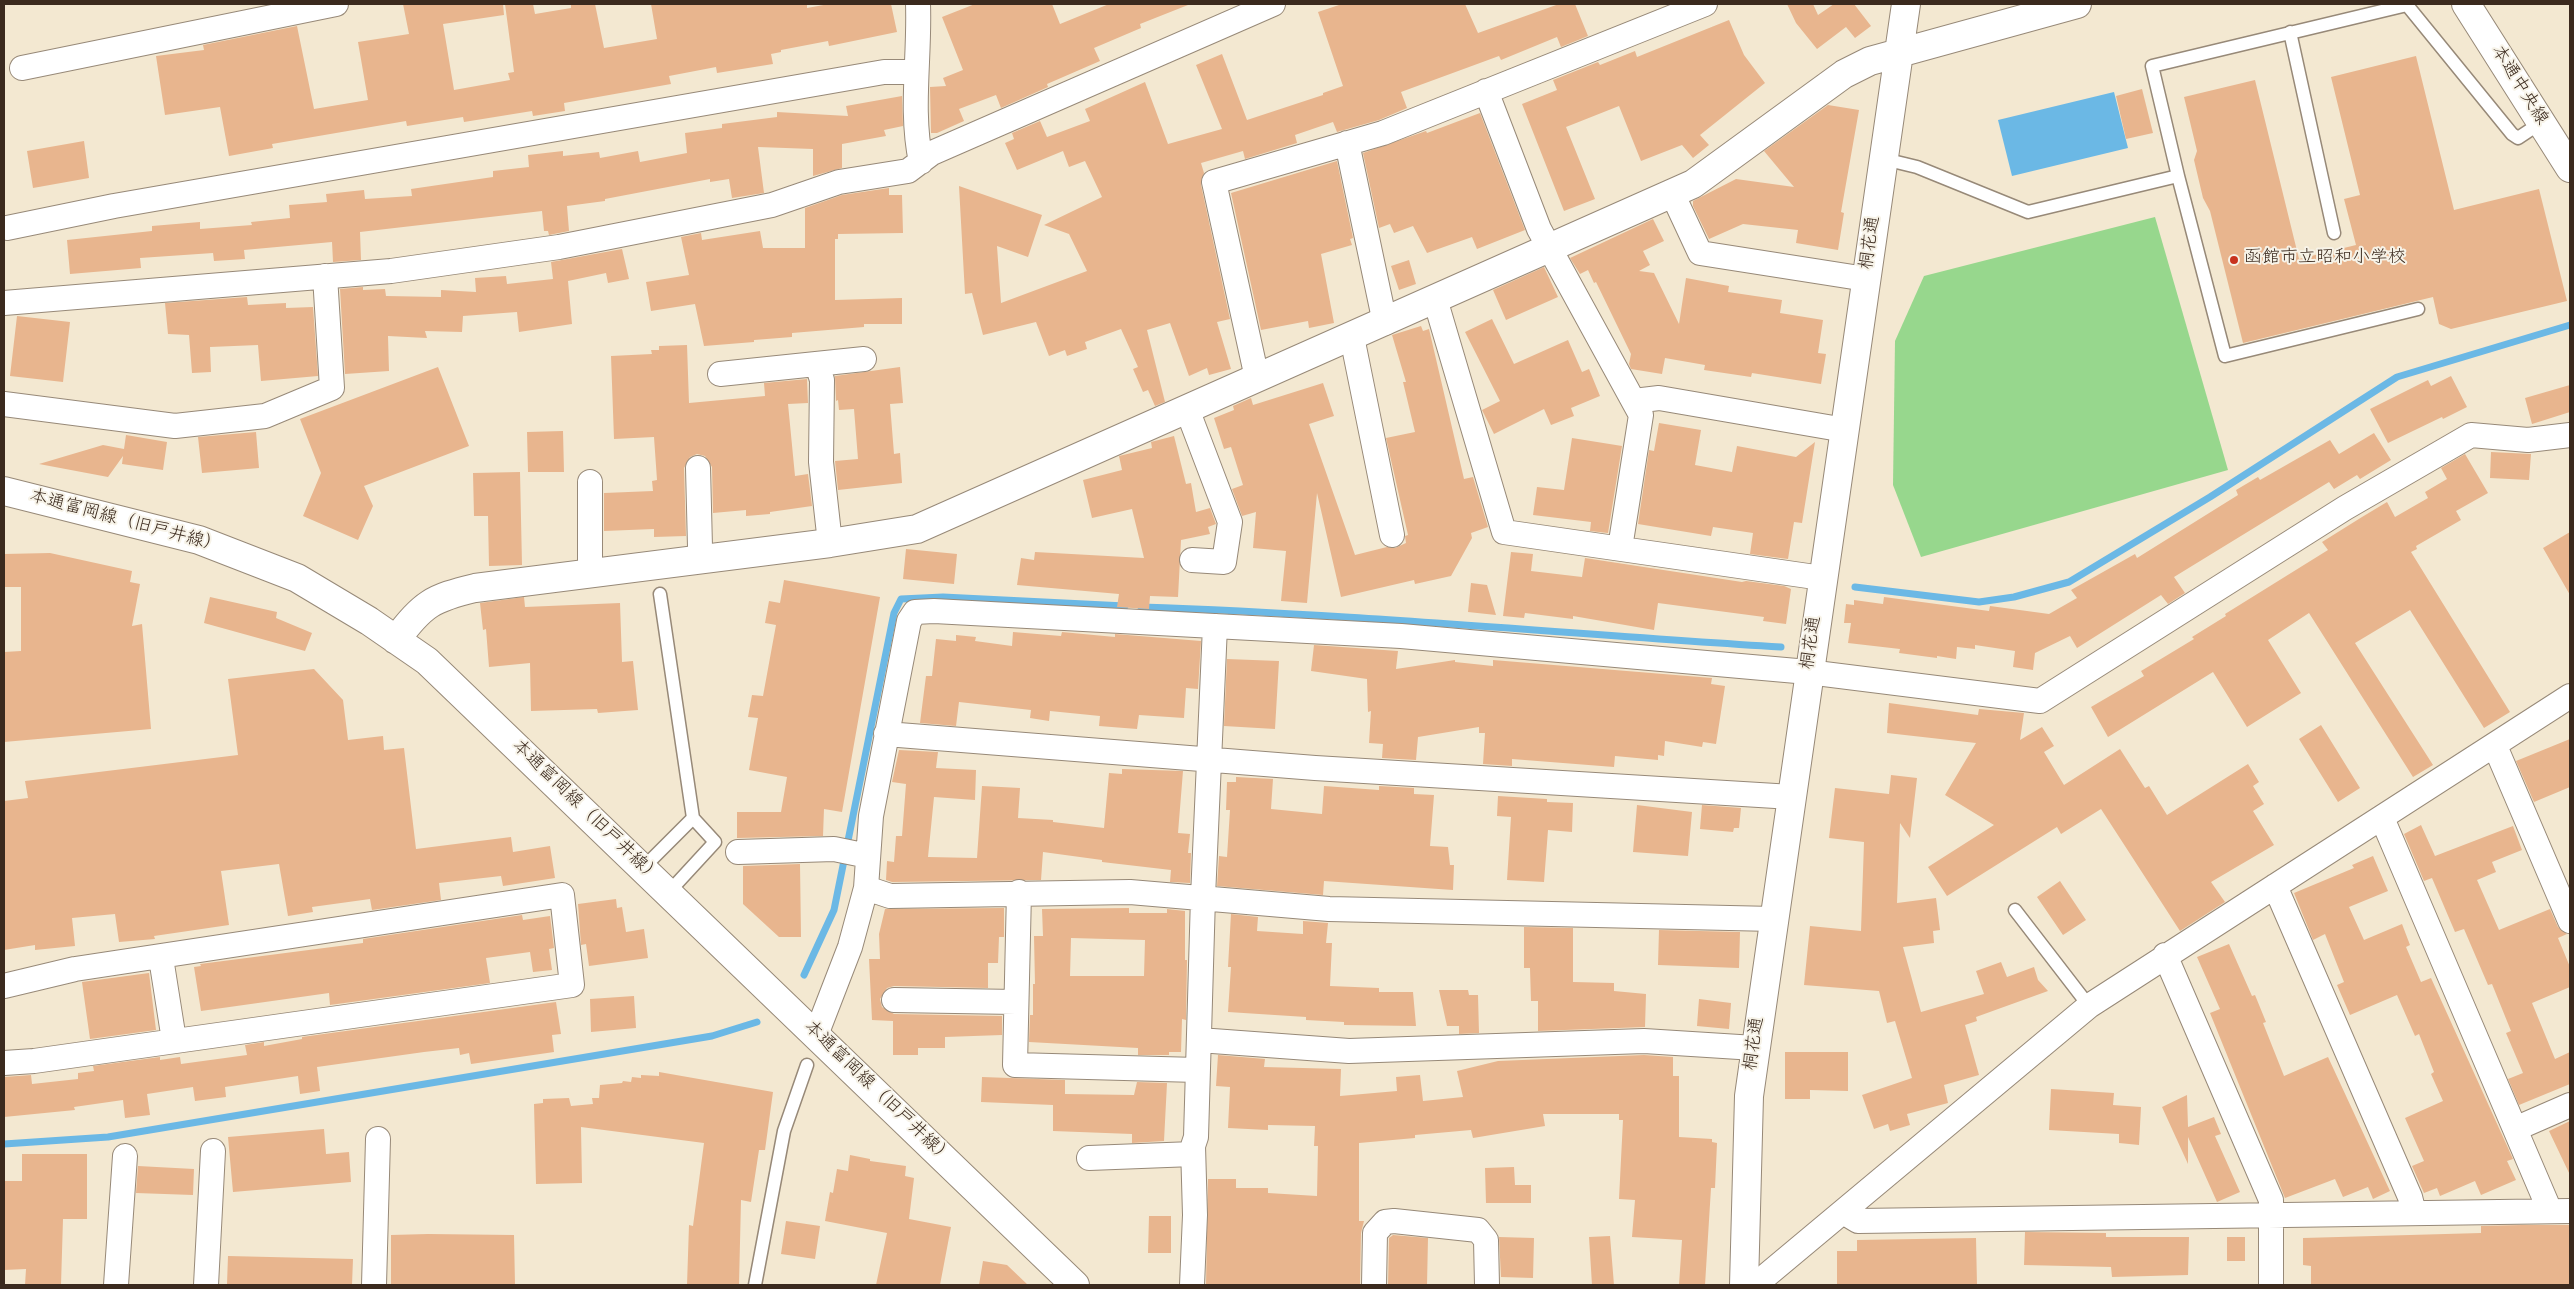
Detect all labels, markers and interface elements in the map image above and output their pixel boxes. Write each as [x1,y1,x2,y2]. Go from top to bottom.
street label: 本通中央線 [2485,42,2551,130]
street label: 桐花通 [1858,215,1886,271]
place label: 函館市立昭和小学校 [2244,249,2406,271]
marker: 函館市立昭和小学校 [2228,254,2240,266]
street label: 本通富岡線（旧戸井線） [27,487,223,559]
street label: 桐花通 [1799,615,1827,671]
street label: 本通富岡線（旧戸井線） [506,736,664,890]
street label: 桐花通 [1742,1016,1770,1072]
street label: 本通富岡線（旧戸井線） [798,1017,956,1171]

